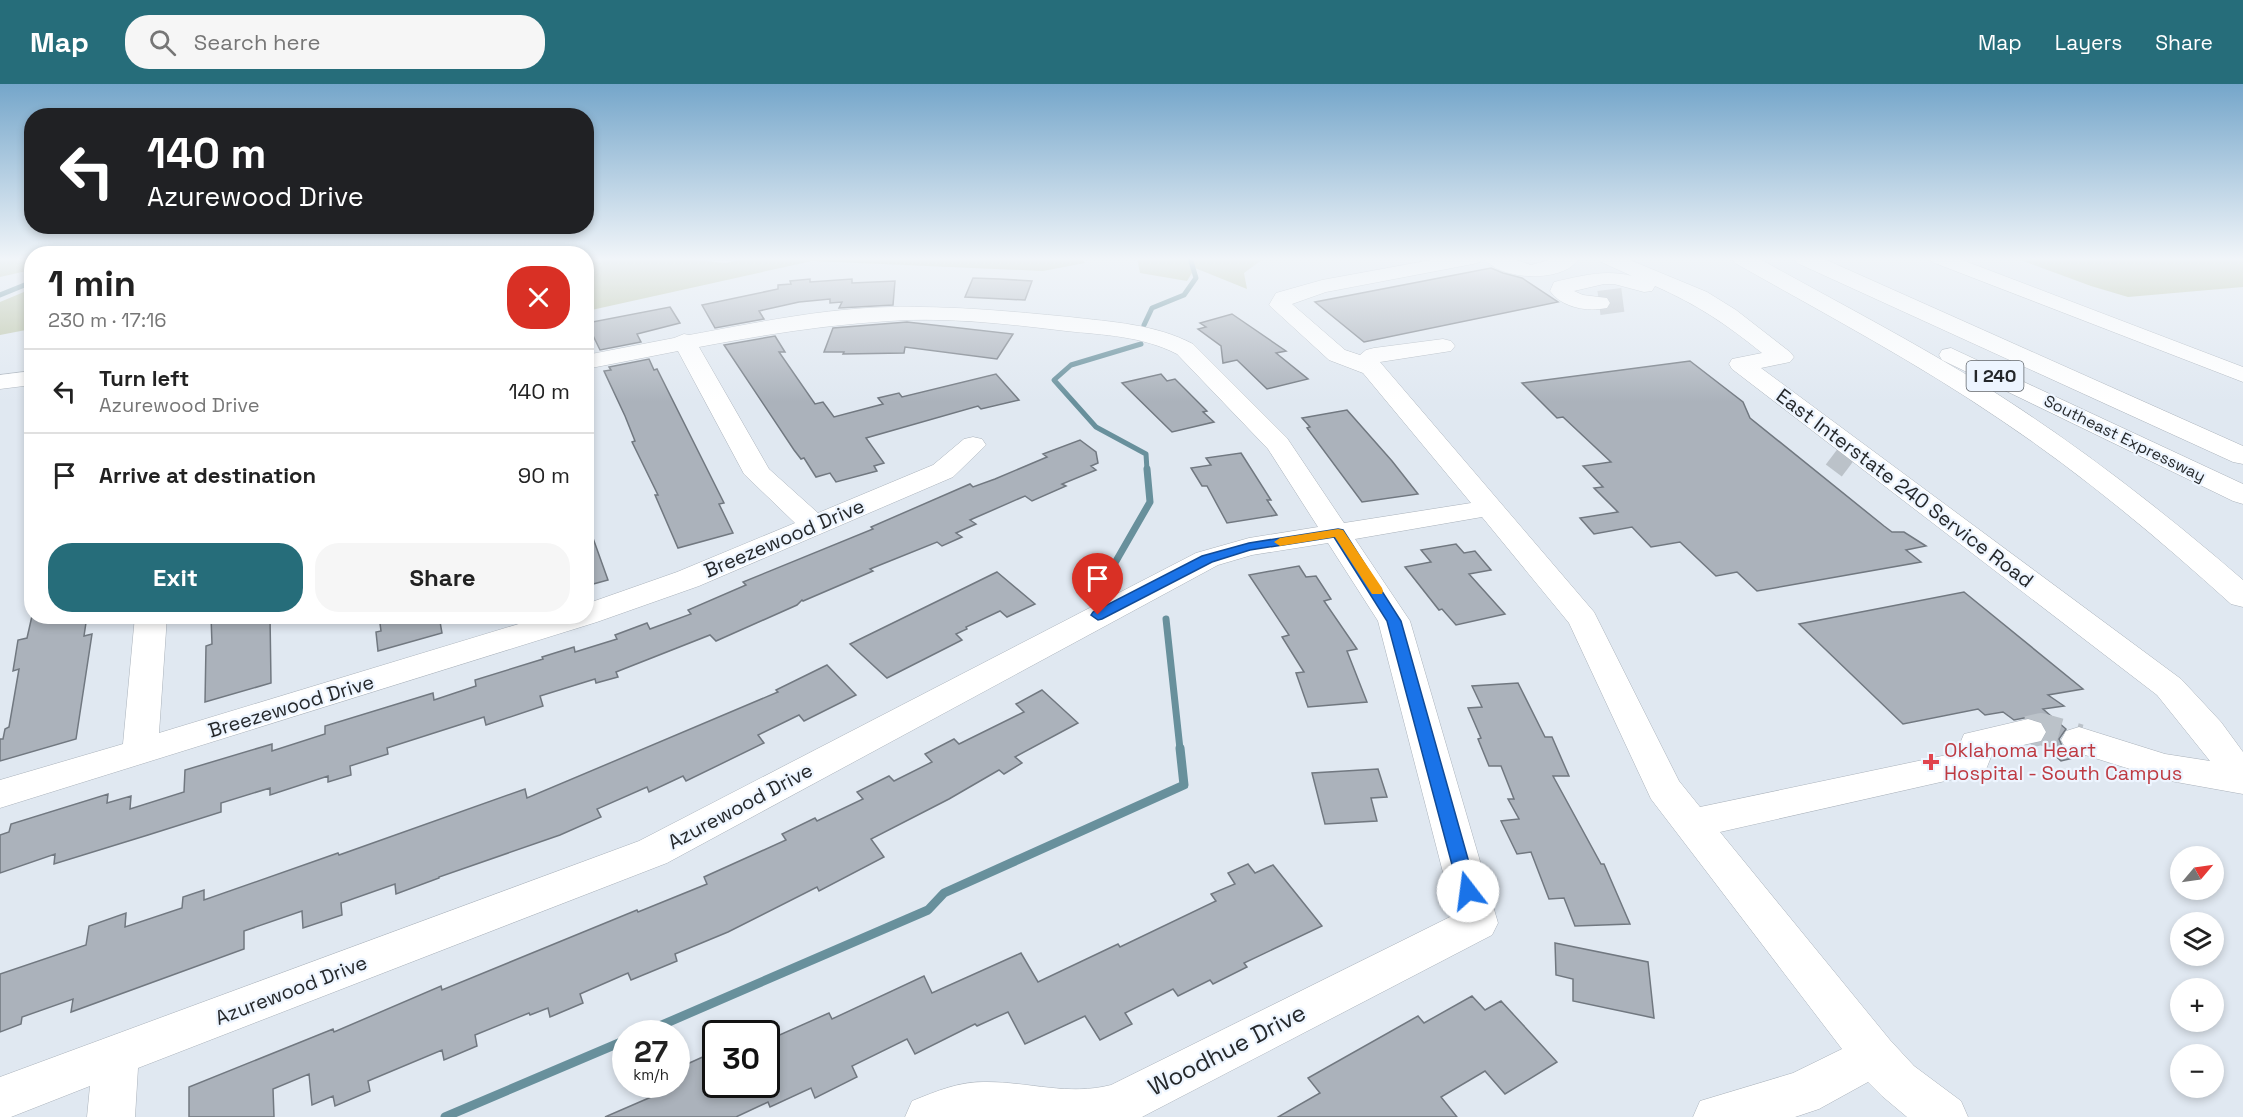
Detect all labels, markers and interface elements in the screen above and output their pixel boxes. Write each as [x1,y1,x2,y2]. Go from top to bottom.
search box [125,15,545,69]
text: Map [30,24,89,60]
icon: search [146,26,179,59]
text: Search here [194,28,321,56]
text: Map [1978,29,2022,56]
text: Layers [2055,29,2122,56]
text: Share [2155,29,2213,56]
text: 140 m [147,127,266,180]
icon: left [48,132,126,210]
text: Azurewood Drive [147,179,364,214]
text: 1 min [48,261,136,307]
button: close [507,266,570,329]
text: 230 m · 17:16 [48,307,167,333]
road number: I 240 [1966,361,2024,391]
text: Turn left [99,364,189,392]
icon: left [48,375,81,408]
text: 140 m [508,377,570,405]
street label: East Interstate 240 Service Road [1771,383,2039,593]
street label: Southeast Expressway [2041,390,2209,487]
text: Azurewood Drive [99,392,260,418]
icon: arrive [48,459,81,492]
text: Arrive at destination [99,461,316,489]
text: 90 m [518,461,570,489]
street label: Breezewood Drive [700,492,868,584]
button: Exit [48,543,303,612]
button: Share [315,543,570,612]
pin [1072,553,1123,615]
icon: arrive [1081,562,1114,595]
street label: Breezewood Drive [205,668,377,744]
place label: Oklahoma Heart Hospital - South Campus [1944,737,2182,786]
marker: Oklahoma Heart Hospital - South Campus [1922,753,1940,771]
street label: Azurewood Drive [663,757,817,855]
north arrow [2170,846,2224,900]
map controls [2170,846,2224,1098]
position arrow [1436,859,1500,923]
button: layers [2170,912,2224,966]
street label: Azurewood Drive [211,949,371,1031]
button: + [2170,978,2224,1032]
street label: Woodhue Drive [1143,997,1311,1103]
speed limit sign: 30 [702,1020,780,1098]
text: 27 [634,1032,668,1071]
button: − [2170,1044,2224,1098]
text: km/h [633,1065,669,1084]

